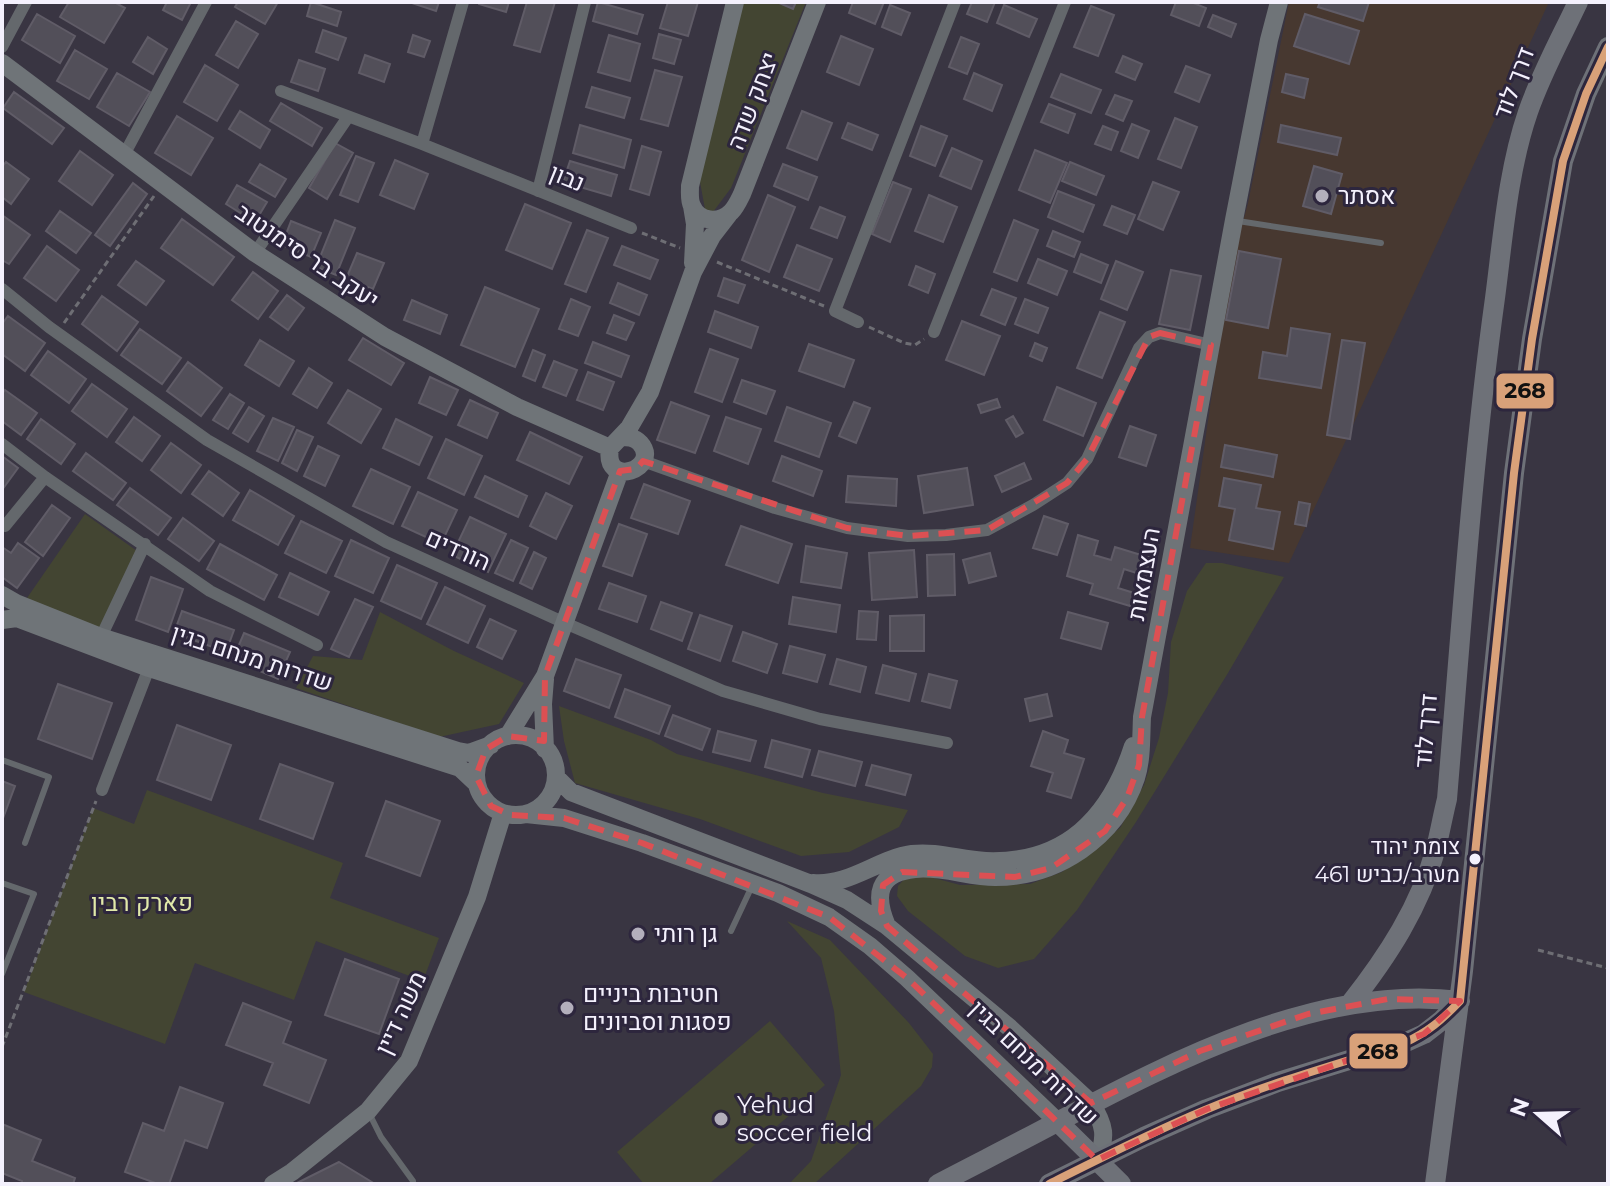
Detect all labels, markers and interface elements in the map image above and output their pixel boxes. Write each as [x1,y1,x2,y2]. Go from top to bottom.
street label: דרך לוד [1487,43,1540,123]
street label: יצחק שדה [721,48,784,154]
street label: נבון [545,157,589,198]
place label: אסתר [1338,181,1395,210]
marker: אסתר [1313,187,1331,205]
street label: יעקב בר סימנטוב [230,197,384,314]
line badge: 268 [1495,372,1555,410]
text: 268 [1504,377,1546,404]
street label: הורדים [421,522,495,577]
street label: העצמאות [1121,525,1166,623]
street label: שדרות מנחם בגין [168,618,336,697]
street label: דרך לוד [1408,693,1443,769]
place label: צומת יהוד מערב/כביש 461 [1314,833,1460,888]
marker: צומת יהוד מערב/כביש 461 [1467,851,1483,867]
park label: פארק רבין [91,888,193,917]
place label: גן רותי [654,919,718,948]
marker: גן רותי [629,925,647,943]
street label: משה דיין [369,967,432,1059]
place label: חטיבות ביניים פסגות וסביונים [583,979,732,1036]
street label: שדרות מנחם בגין [964,994,1105,1131]
marker: חטיבות ביניים פסגות וסביונים [558,999,576,1017]
line badge: 268 [1348,1032,1409,1070]
text: 268 [1357,1038,1399,1065]
north arrow [1498,1074,1578,1154]
place label: Yehud soccer field [737,1090,873,1147]
text: N [1504,1094,1535,1120]
marker: Yehud soccer field [712,1110,730,1128]

